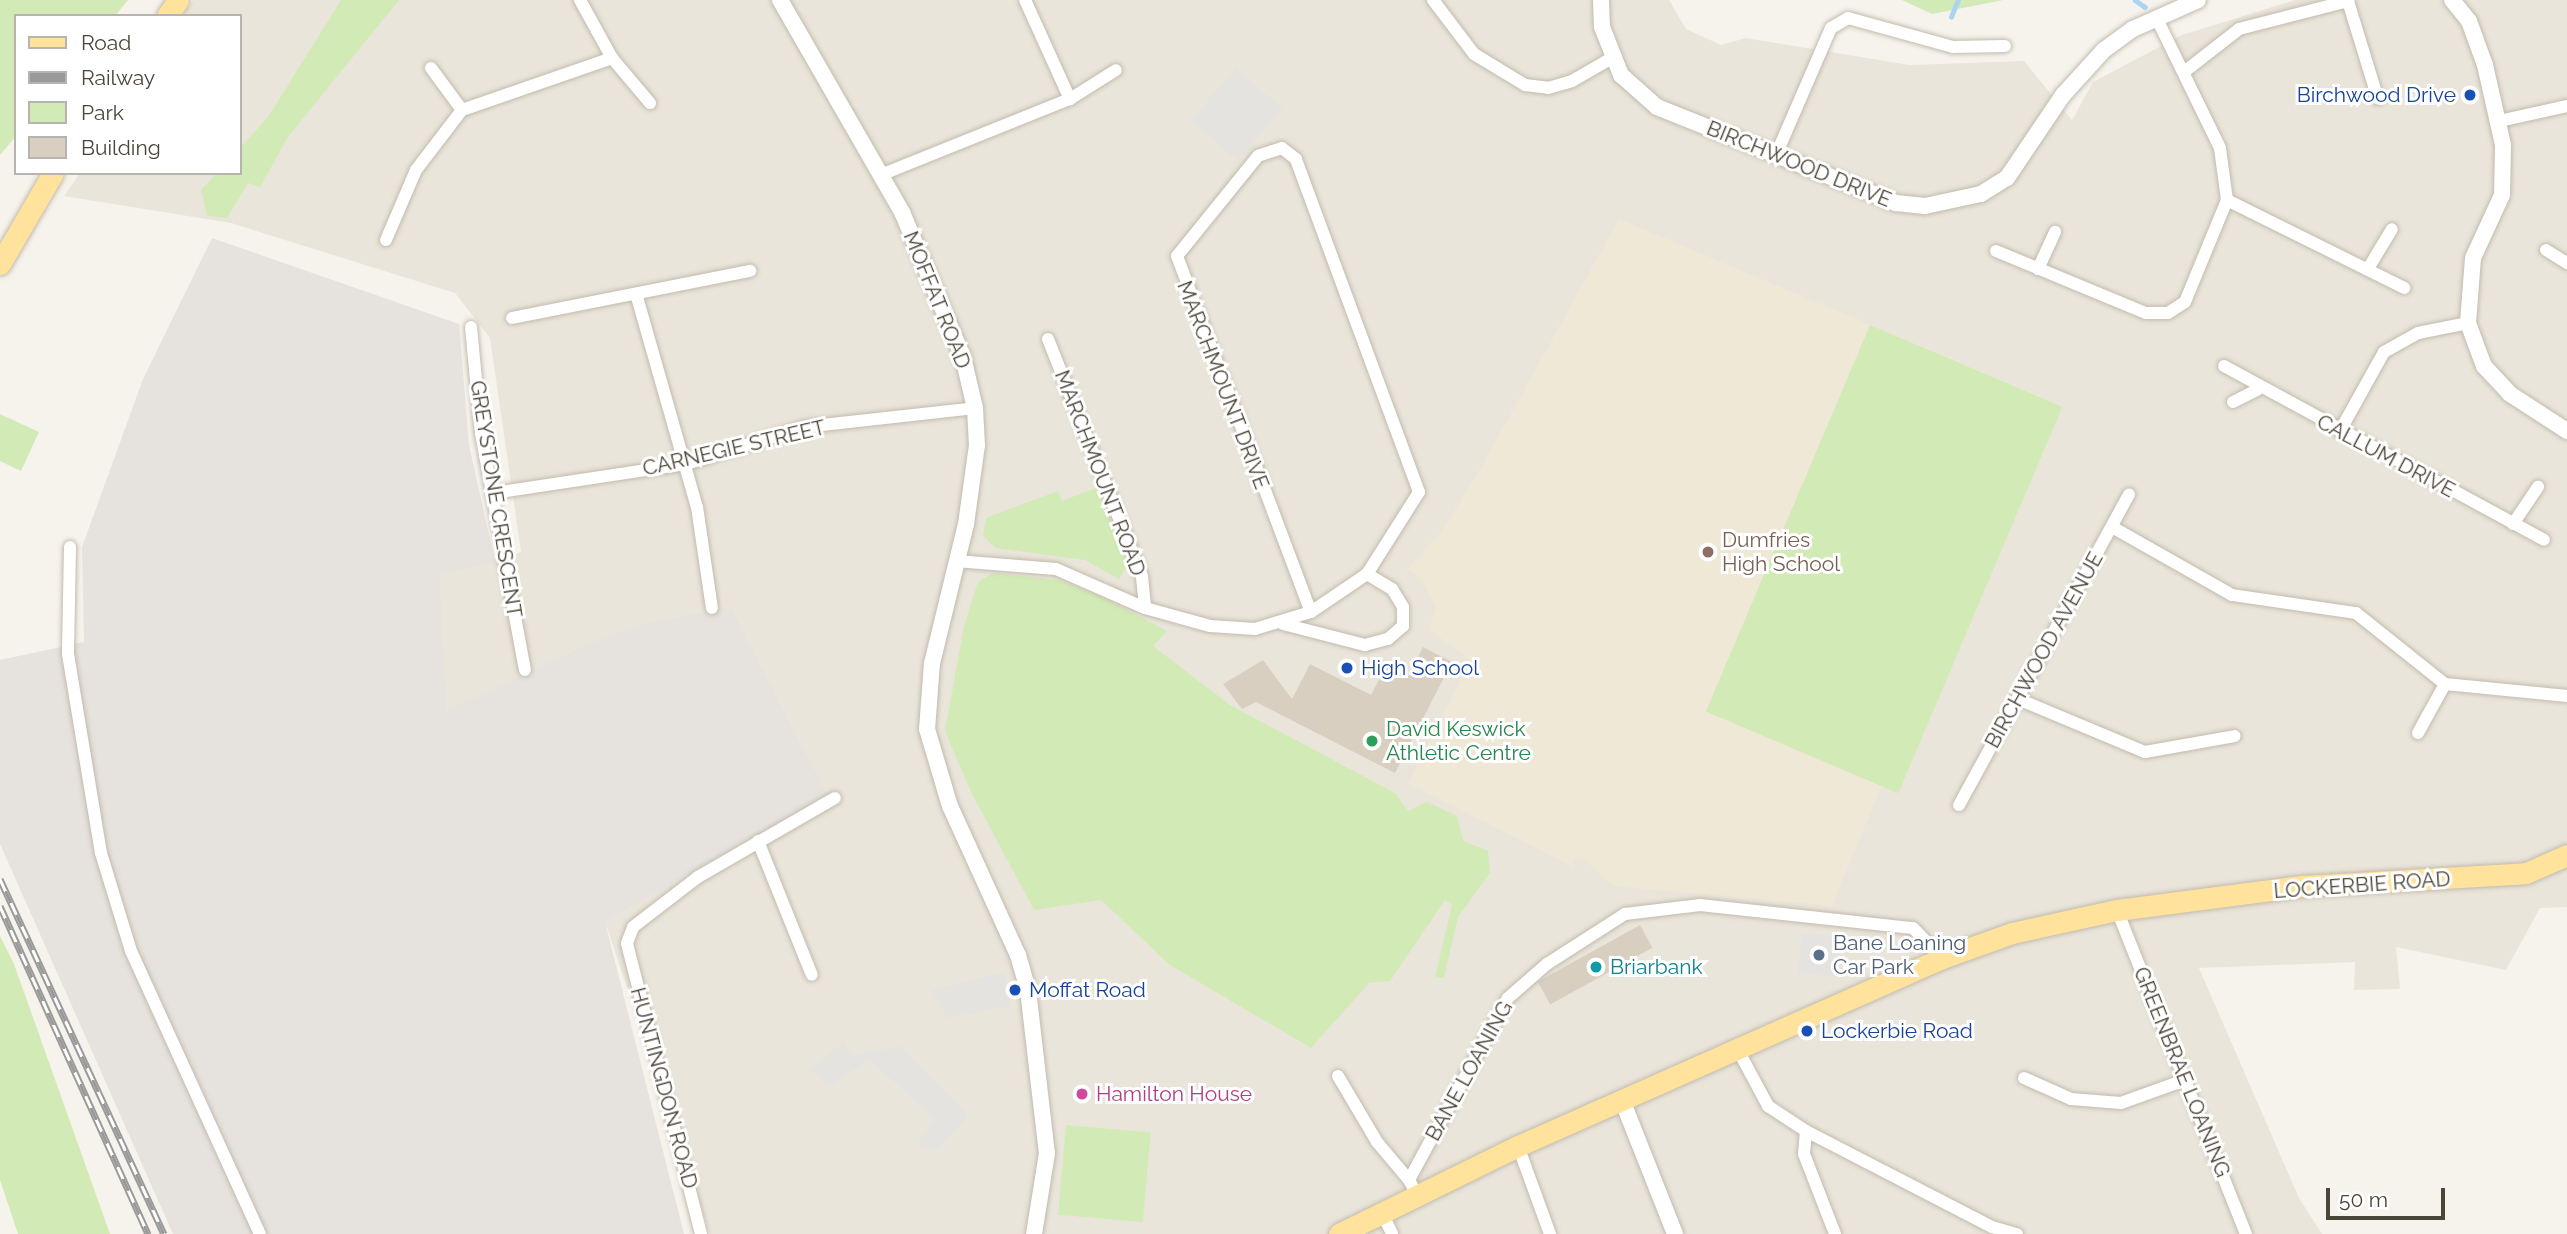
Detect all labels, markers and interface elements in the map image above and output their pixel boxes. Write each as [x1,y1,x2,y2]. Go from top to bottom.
legend [14,14,242,175]
text: Road [81,30,131,55]
text: Railway [81,65,155,90]
place label: Birchwood Drive [2297,82,2456,108]
marker: Birchwood Drive [2462,87,2478,103]
text: Park [81,100,124,125]
street label: BIRCHWOOD DRIVE [1703,115,1895,213]
text: Building [81,135,161,160]
street label: MOFFAT ROAD [898,227,976,373]
street label: MARCHMOUNT DRIVE [1172,277,1274,493]
street label: MARCHMOUNT ROAD [1049,366,1151,580]
street label: GREYSTONE CRESCENT [465,379,527,619]
street label: CALLUM DRIVE [2313,409,2459,503]
street label: CARNEGIE STREET [640,415,828,481]
place label: Dumfries High School [1722,527,1840,577]
marker: Dumfries High School [1700,544,1716,560]
street label: BIRCHWOOD AVENUE [1979,547,2109,753]
place label: High School [1361,655,1479,681]
marker: High School [1339,660,1355,676]
place label: David Keswick Athletic Centre [1386,716,1531,766]
marker: David Keswick Athletic Centre [1364,733,1380,749]
street label: LOCKERBIE ROAD [2273,866,2451,904]
place label: Bane Loaning Car Park [1833,930,1966,980]
marker: Bane Loaning Car Park [1811,947,1827,963]
place label: Briarbank [1610,954,1703,980]
marker: Briarbank [1588,959,1604,975]
street label: GREENBRAE LOANING [2128,963,2236,1181]
place label: Moffat Road [1029,977,1146,1003]
marker: Moffat Road [1007,982,1023,998]
street label: HUNTINGDON ROAD [625,985,703,1191]
street label: BANE LOANING [1420,997,1518,1145]
place label: Lockerbie Road [1821,1018,1973,1044]
marker: Lockerbie Road [1799,1023,1815,1039]
place label: Hamilton House [1096,1081,1252,1107]
marker: Hamilton House [1074,1086,1090,1102]
scale bar [2329,1174,2448,1218]
text: 50 m [2339,1187,2388,1212]

